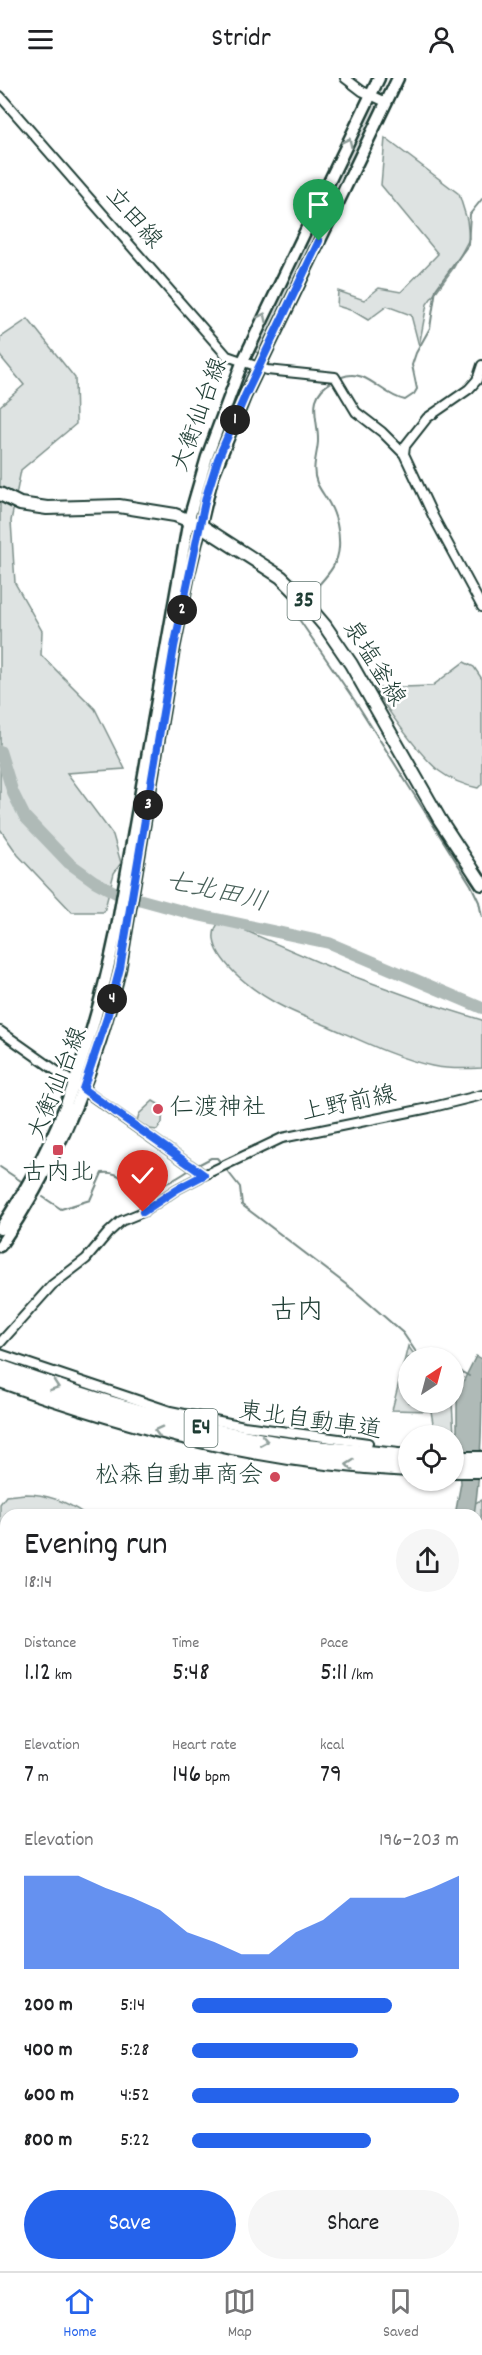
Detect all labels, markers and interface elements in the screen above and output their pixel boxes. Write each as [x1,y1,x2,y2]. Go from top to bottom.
text: Stridr [211,20,271,59]
icon: menu [24,23,57,56]
icon: person [425,23,458,56]
one-way arrow [340,137,352,148]
pin [293,179,344,241]
street label: 立田線 [97,181,169,257]
icon: arrive [302,188,335,221]
one-way arrow [255,313,267,324]
street label: 大衡仙台線 [165,353,237,477]
pin: 1 [220,405,250,435]
text: 1 [233,408,237,431]
road number: 35 [288,582,320,620]
pin: 2 [167,595,197,625]
text: 2 [179,598,186,621]
street label: 泉塩釜線 [333,614,413,714]
pin: 3 [133,790,163,820]
text: 3 [144,793,152,816]
water label: 七北田川 [161,863,271,923]
pin: 4 [97,984,127,1014]
text: 4 [109,987,115,1010]
street label: 大衡仙台線 [21,1022,97,1146]
street label: 上野前線 [299,1078,399,1132]
place label: 仁渡神社 [170,1092,266,1126]
marker: 仁渡神社 [151,1102,165,1116]
marker: 古内北 [51,1143,65,1157]
pin [117,1150,168,1212]
place label: 古内北 [22,1157,94,1191]
icon: check [126,1159,159,1192]
district label: 古内 [270,1293,324,1332]
north arrow [398,1347,464,1413]
map controls [398,1347,464,1491]
one-way arrow [49,1379,60,1392]
street label: 東北自動車道 [236,1395,384,1449]
road number: E4 [184,1409,218,1447]
one-way arrow [153,1425,163,1438]
button: locate [398,1425,464,1491]
one-way arrow [259,1434,269,1446]
one-way arrow [345,1459,354,1472]
place label: 松森自動車商会 [95,1460,263,1494]
marker: 松森自動車商会 [268,1470,282,1484]
text: Evening run [24,1523,168,1570]
button: share [396,1529,459,1592]
text: 18:14 [24,1569,52,1597]
text: Distance [24,1632,76,1655]
text: Time [172,1632,199,1655]
text: Pace [320,1632,348,1655]
text: 1.12 [24,1655,51,1692]
text: 5:48 [172,1655,210,1692]
text: 5:11 [320,1655,348,1692]
text: km [51,1664,72,1687]
text: /km [348,1664,374,1687]
text: Elevation [24,1734,80,1757]
text: Heart rate [172,1734,237,1757]
text: kcal [320,1734,344,1757]
text: 7 [24,1757,34,1794]
text: 146 [172,1757,201,1794]
text: 79 [320,1757,342,1794]
text: m [34,1766,49,1789]
text: bpm [201,1766,230,1789]
text: Elevation [24,1827,94,1855]
text: 196–203 m [379,1827,459,1855]
text: 200 m [24,1992,73,2020]
text: 5:14 [120,1992,145,2020]
text: 400 m [24,2037,72,2065]
text: 5:28 [120,2037,149,2065]
text: 600 m [24,2082,74,2110]
text: 4:52 [120,2082,150,2110]
text: 800 m [24,2127,72,2155]
text: 5:22 [120,2127,150,2155]
button: Save [24,2190,236,2259]
button: Share [248,2190,459,2259]
tab: Home [63,2285,97,2344]
tab: Map [223,2285,256,2344]
tab: Saved [383,2285,419,2344]

